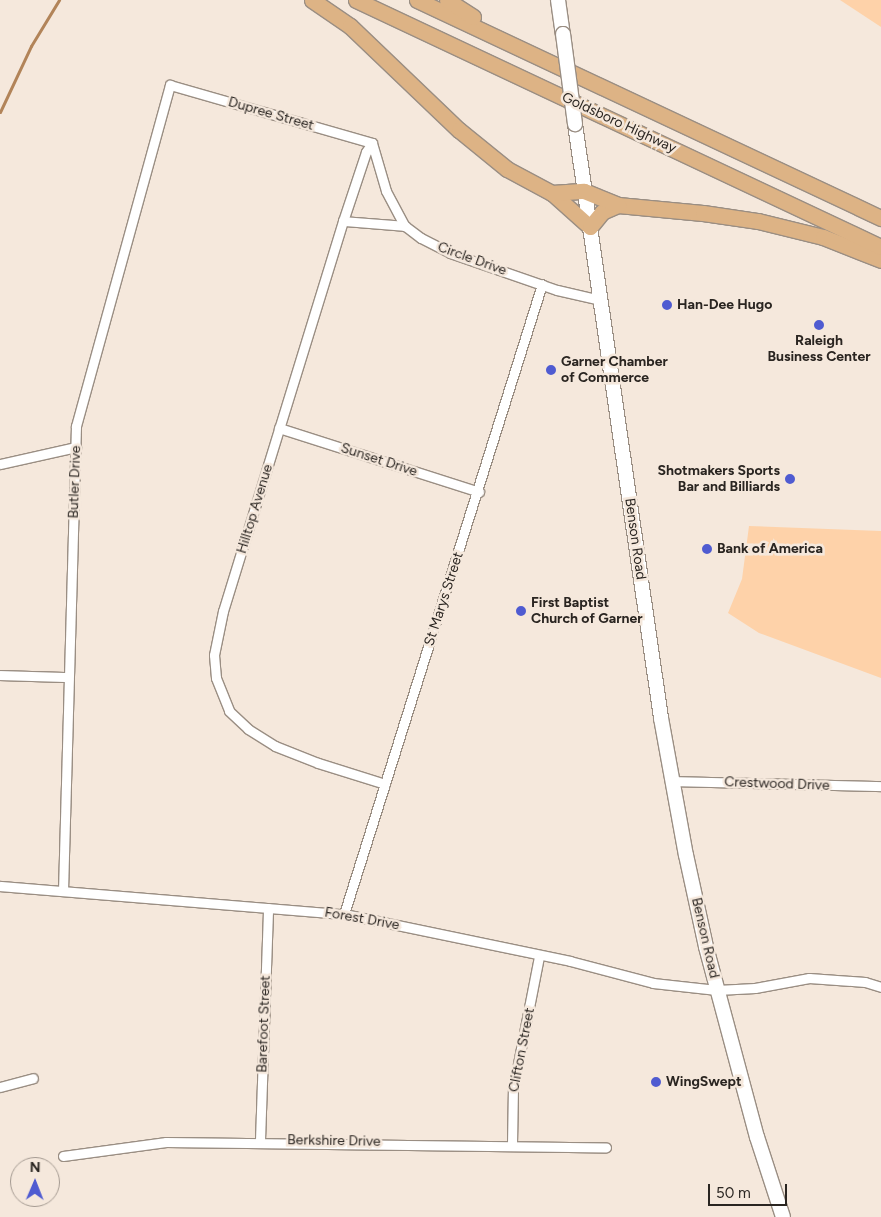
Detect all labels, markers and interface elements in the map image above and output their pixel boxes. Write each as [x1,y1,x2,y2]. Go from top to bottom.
street label: Goldsboro Highway [559,89,679,157]
street label: Dupree Street [226,94,316,134]
street label: Circle Drive [435,239,509,279]
place label: Han-Dee Hugo [677,297,772,313]
marker: Han-Dee Hugo [661,299,673,311]
marker: Raleigh Business Center [813,319,825,331]
place label: Raleigh Business Center [767,333,871,366]
place label: Garner Chamber of Commerce [561,354,668,387]
marker: Garner Chamber of Commerce [545,364,557,376]
street label: Sunset Drive [339,440,419,480]
street label: Butler Drive [65,445,85,519]
street label: Hilltop Avenue [233,462,277,556]
place label: Shotmakers Sports Bar and Billiards [658,463,780,496]
marker: Shotmakers Sports Bar and Billiards [784,473,796,485]
street label: Benson Road [621,497,649,581]
place label: Bank of America [717,541,823,557]
marker: Bank of America [701,543,713,555]
street label: St Marys Street [421,550,467,648]
place label: First Baptist Church of Garner [531,595,642,628]
marker: First Baptist Church of Garner [515,605,527,617]
street label: Crestwood Drive [724,774,830,794]
street label: Benson Road [688,896,722,980]
street label: Forest Drive [323,904,401,934]
street label: Barefoot Street [254,975,274,1073]
street label: Clifton Street [506,1006,538,1094]
place label: WingSwept [666,1074,742,1090]
marker: WingSwept [650,1076,662,1088]
street label: Berkshire Drive [287,1132,381,1150]
north arrow [10,1157,60,1207]
text: N [30,1159,41,1176]
scale bar [711,1174,790,1206]
text: 50 m [716,1184,751,1202]

